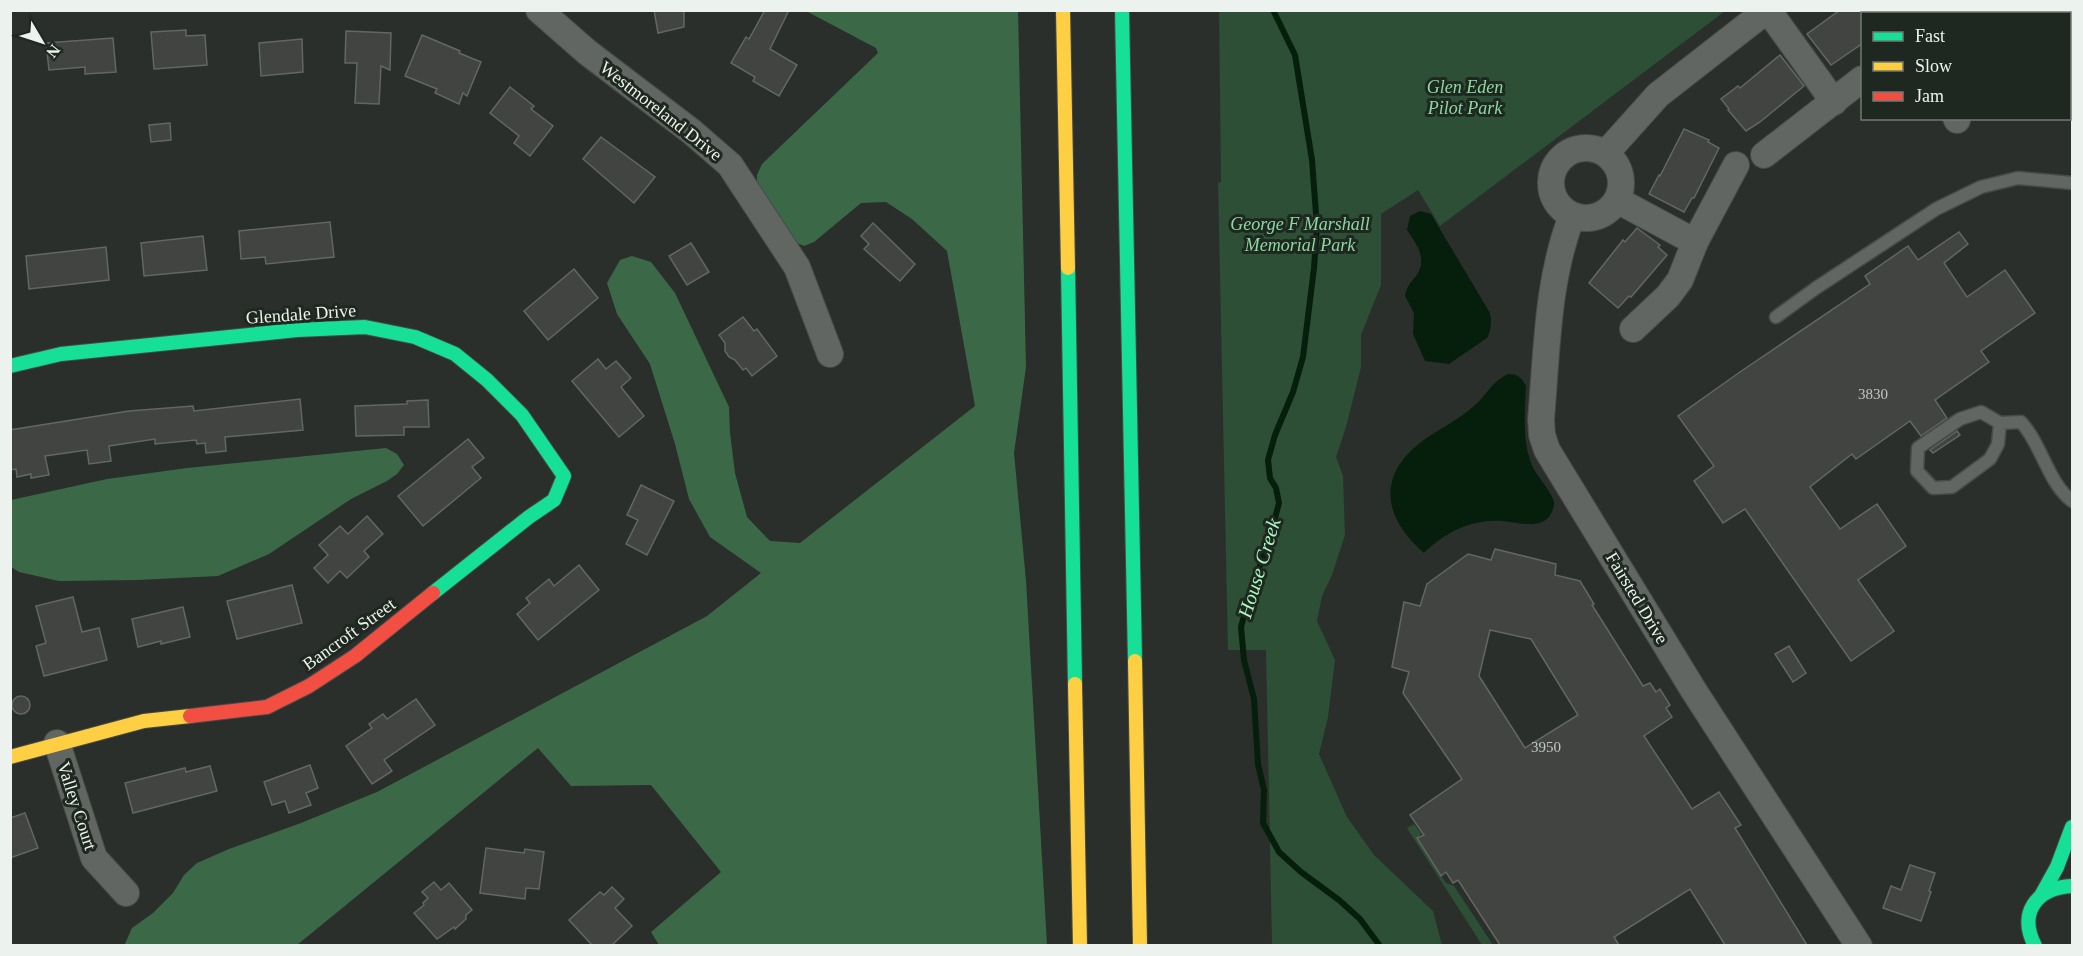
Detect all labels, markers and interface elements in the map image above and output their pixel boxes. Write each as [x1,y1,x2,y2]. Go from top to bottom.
north arrow [12,12,72,72]
legend [1861,12,2071,120]
text: Fast [1915,26,1945,46]
text: N [43,41,64,61]
text: Slow [1915,56,1952,76]
street label: Westmoreland Drive [596,57,726,165]
park label: Glen Eden Pilot Park [1427,77,1503,118]
text: Jam [1915,86,1944,106]
park label: George F Marshall Memorial Park [1230,214,1370,255]
street label: Glendale Drive [245,300,357,328]
house number: 3830 [1858,386,1888,402]
water label: House Creek [1233,514,1285,621]
street label: Fairsted Drive [1602,548,1672,648]
street label: Bancroft Street [299,594,399,674]
house number: 3950 [1531,739,1561,755]
street label: Valley Court [53,759,101,853]

